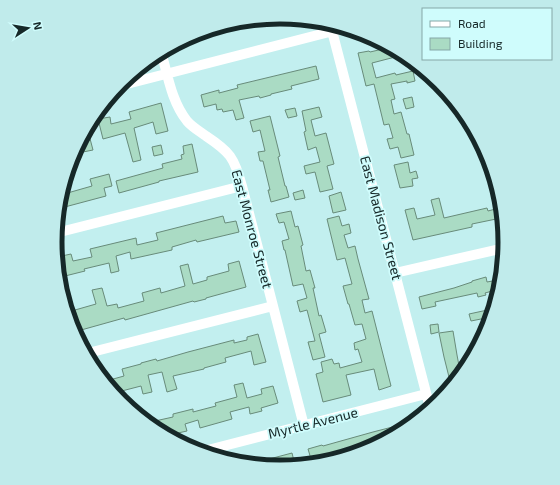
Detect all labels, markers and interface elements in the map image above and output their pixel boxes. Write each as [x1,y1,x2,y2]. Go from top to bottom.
north arrow [8,8,48,48]
legend [422,8,552,60]
text: Road [458,16,486,30]
text: N [31,21,45,31]
text: Building [458,36,503,50]
street label: East Madison Street [357,154,406,282]
street label: East Monroe Street [228,168,277,290]
street label: Myrtle Avenue [266,403,360,442]

